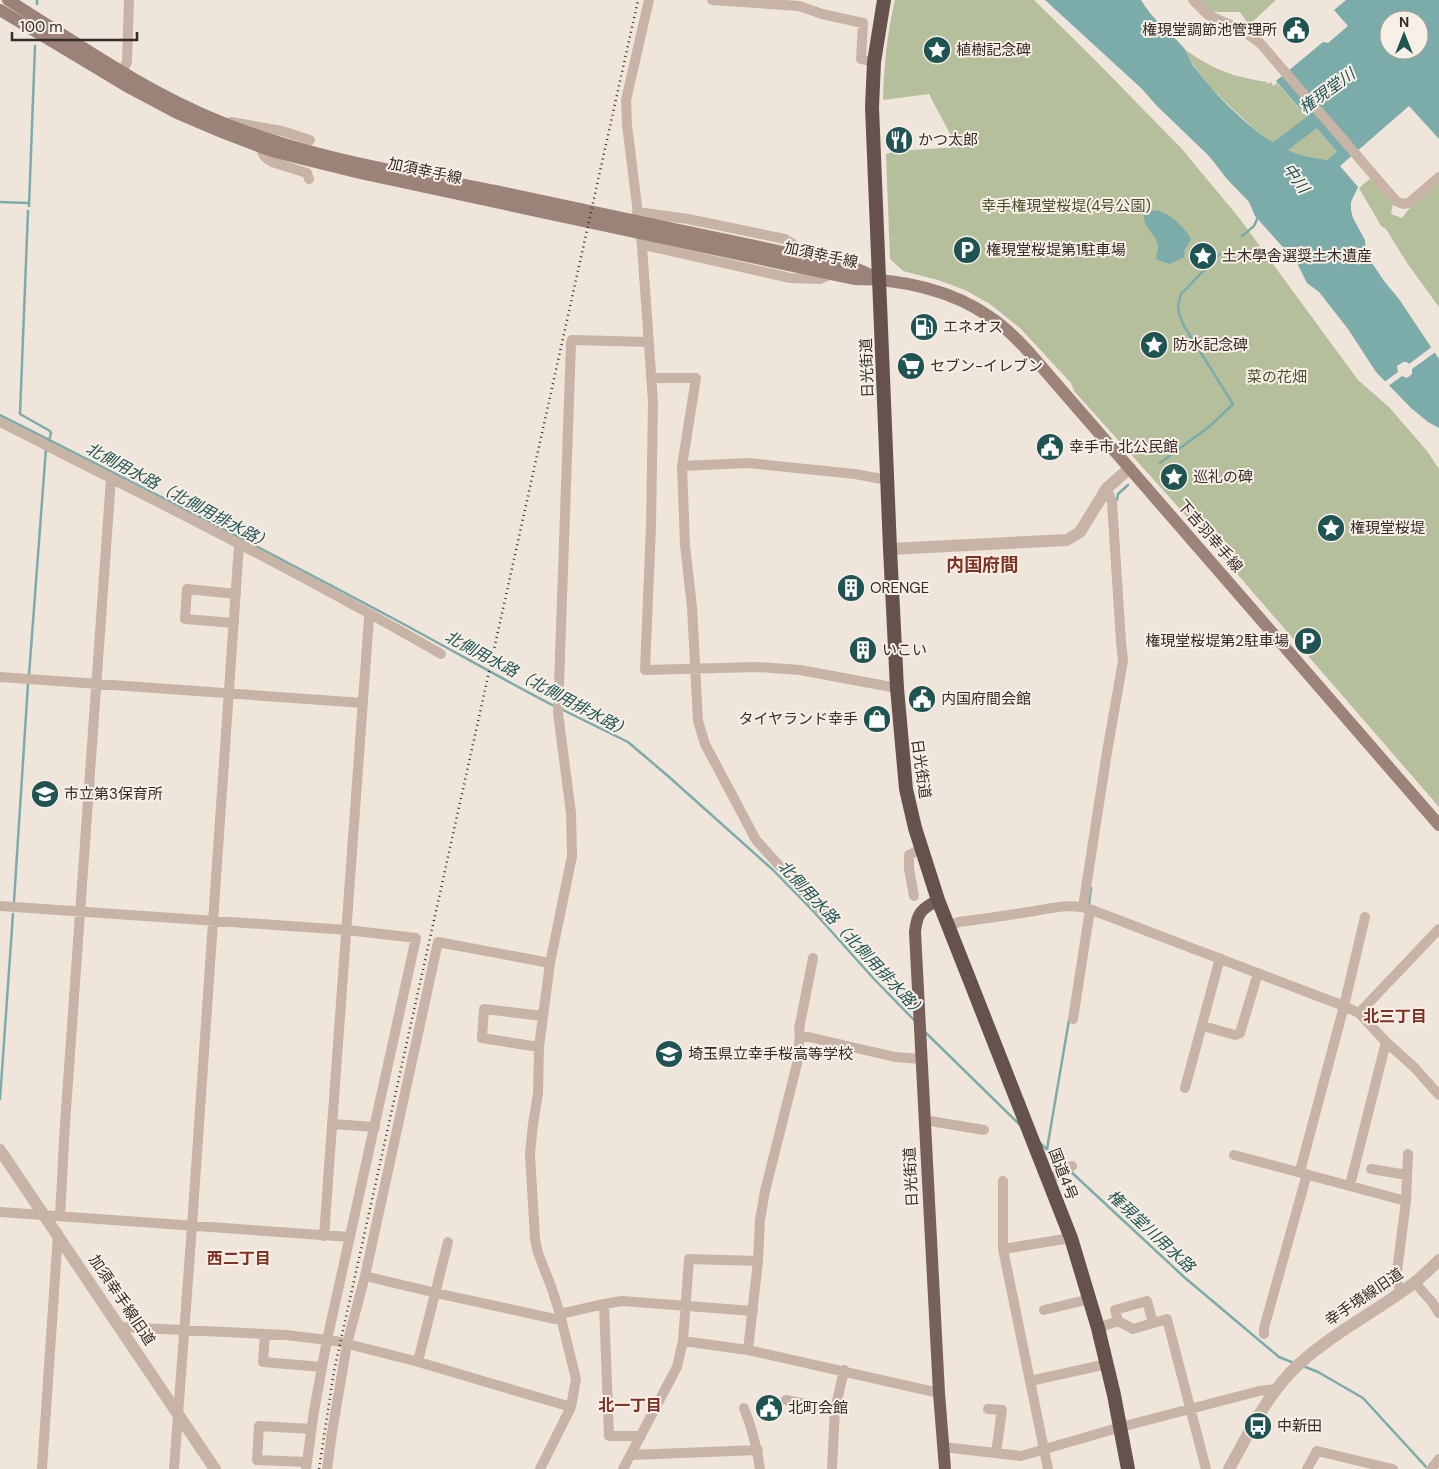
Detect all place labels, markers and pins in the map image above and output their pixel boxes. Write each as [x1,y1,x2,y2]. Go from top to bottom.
public building icon: 権現堂調節池管理所 [1281,15,1311,45]
place label: 権現堂調節池管理所 [1142,20,1277,40]
place icon: 植樹記念碑 [922,35,952,65]
place label: 植樹記念碑 [956,40,1031,60]
restaurant icon: かつ太郎 [884,125,914,155]
place label: かつ太郎 [918,130,978,150]
parking icon: 権現堂桜堤第1駐車場 [952,235,982,265]
place label: 権現堂桜堤第1駐車場 [986,240,1126,260]
place icon: 土木學舎選奨土木遺産 [1188,241,1218,271]
place label: 土木學舎選奨土木遺産 [1222,246,1372,266]
fuel station icon: エネオス [909,312,939,342]
place label: エネオス [943,317,1003,337]
place icon: 防水記念碑 [1139,330,1169,360]
place label: 防水記念碑 [1173,335,1248,355]
supermarket icon: セブン-イレブン [896,351,926,381]
place label: セブン-イレブン [930,356,1043,376]
public building icon: 幸手市 北公民館 [1035,432,1065,462]
place label: 幸手市 北公民館 [1069,437,1178,457]
place icon: 巡礼の碑 [1159,462,1189,492]
place label: 巡礼の碑 [1193,467,1253,487]
place icon: 権現堂桜堤 [1316,513,1346,543]
place label: 権現堂桜堤 [1350,518,1425,538]
building icon: ORENGE [836,573,866,603]
place label: ORENGE [870,578,929,598]
parking icon: 権現堂桜堤第2駐車場 [1293,626,1323,656]
place label: 権現堂桜堤第2駐車場 [1145,631,1289,651]
building icon: いこい [848,635,878,665]
place label: いこい [882,640,927,660]
public building icon: 内国府間会館 [907,684,937,714]
place label: 内国府間会館 [941,689,1031,709]
shop icon: タイヤランド幸手 [862,704,892,734]
place label: タイヤランド幸手 [738,709,858,729]
school or university icon: 市立第3保育所 [30,779,60,809]
place label: 市立第3保育所 [64,784,163,804]
school or university icon: 埼玉県立幸手桜高等学校 [654,1039,684,1069]
place label: 埼玉県立幸手桜高等学校 [688,1044,853,1064]
public building icon: 北町会館 [754,1393,784,1423]
place label: 北町会館 [788,1398,848,1418]
bus stop icon: 中新田 [1243,1411,1273,1441]
place label: 中新田 [1277,1416,1322,1436]

